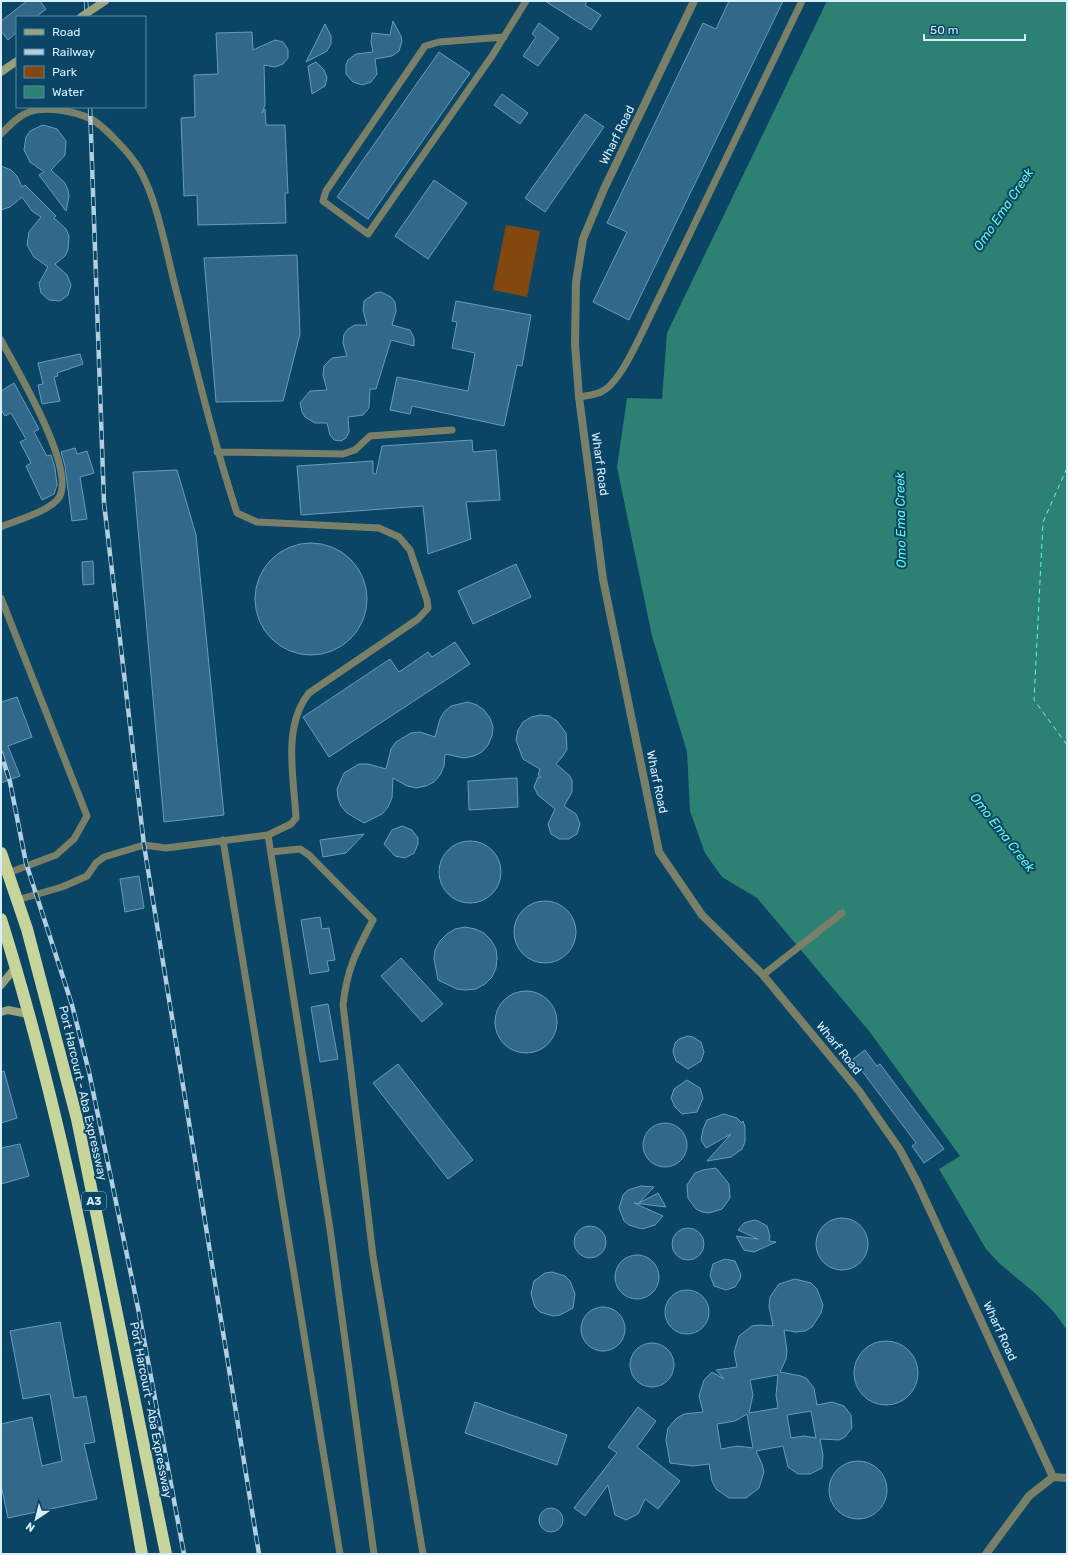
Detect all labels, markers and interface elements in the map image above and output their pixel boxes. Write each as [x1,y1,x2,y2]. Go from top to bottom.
legend [16,16,146,108]
scale bar [924,16,1025,42]
text: 50 m [930,23,958,37]
text: Road [52,25,80,39]
text: Railway [52,45,95,59]
text: Park [52,65,78,79]
text: Water [52,85,84,99]
street label: Wharf Road [597,103,637,167]
water label: Omo Ema Creek [970,165,1037,253]
street label: Wharf Road [589,431,611,497]
water label: Omo Ema Creek [892,472,909,568]
street label: Wharf Road [644,749,670,815]
water label: Omo Ema Creek [967,790,1038,875]
street label: Port Harcourt - Aba Expressway [56,1004,110,1182]
street label: Wharf Road [813,1019,865,1077]
road number: A3 [82,1192,106,1210]
street label: Wharf Road [980,1299,1020,1363]
street label: Port Harcourt - Aba Expressway [127,1321,175,1500]
north arrow [16,1499,56,1539]
text: N [24,1519,38,1534]

